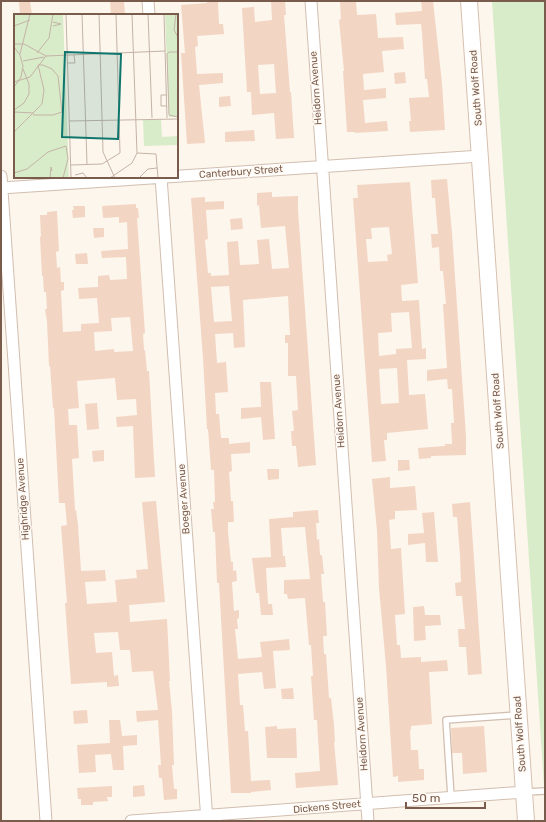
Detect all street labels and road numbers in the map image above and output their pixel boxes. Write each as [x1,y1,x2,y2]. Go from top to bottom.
street label: Heidorn Avenue [307,50,325,125]
street label: South Wolf Road [467,50,485,126]
street label: Canterbury Street [199,163,283,181]
street label: Heidorn Avenue [330,373,348,448]
street label: South Wolf Road [489,373,507,449]
street label: Highridge Avenue [14,457,32,541]
street label: Boeger Avenue [176,463,192,535]
street label: Heidorn Avenue [353,696,371,771]
street label: South Wolf Road [511,696,529,772]
street label: Dickens Street [293,798,361,816]

